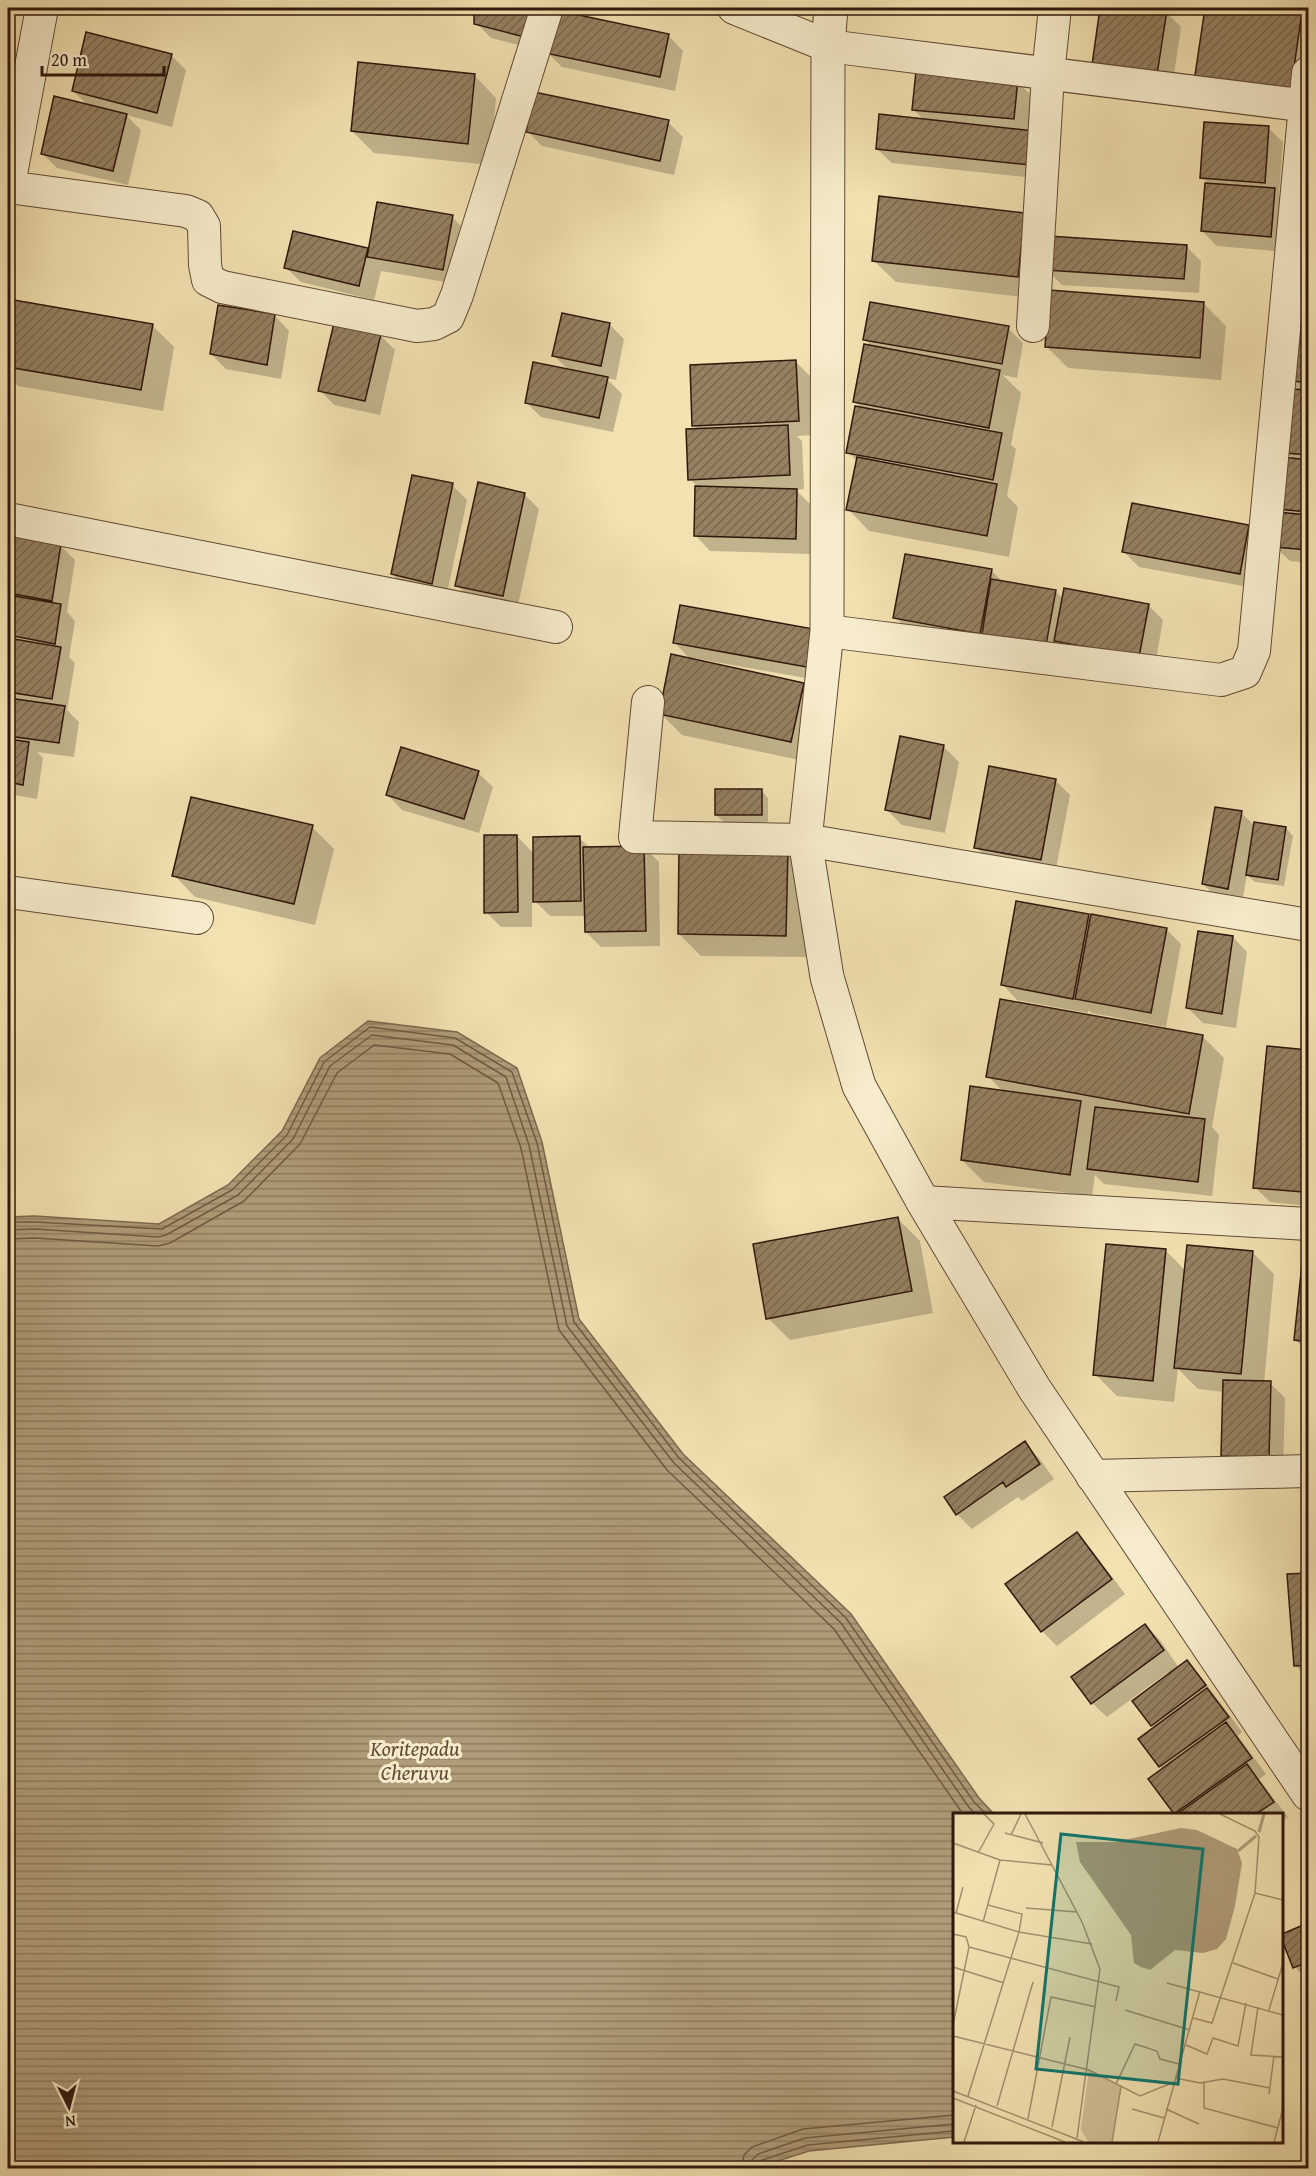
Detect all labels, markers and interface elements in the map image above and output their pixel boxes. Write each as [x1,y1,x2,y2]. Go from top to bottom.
scale bar [42,39,164,77]
text: 20 m [51,46,87,73]
water label: Koritepadu Cheruvu [369,1733,460,1788]
inset map [953,1813,1283,2143]
north arrow [39,2077,99,2137]
text: N [64,2109,77,2134]

